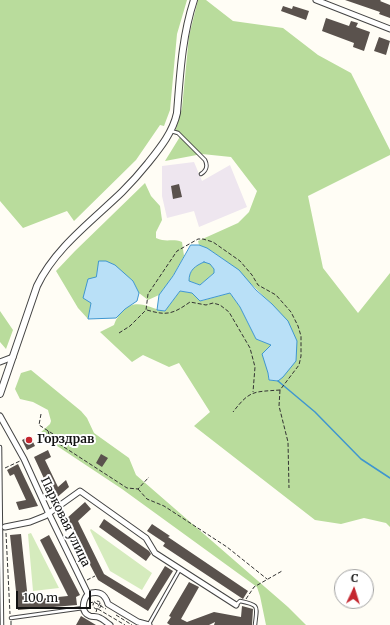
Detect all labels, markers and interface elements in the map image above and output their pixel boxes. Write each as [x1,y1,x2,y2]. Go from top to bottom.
place label: Горздрав [37,433,94,447]
marker: Горздрав [24,435,34,445]
street label: Парковая улица [37,475,93,569]
north arrow [334,569,374,609]
text: С [351,571,359,585]
scale bar [18,583,93,609]
text: 100 m [23,590,58,605]

